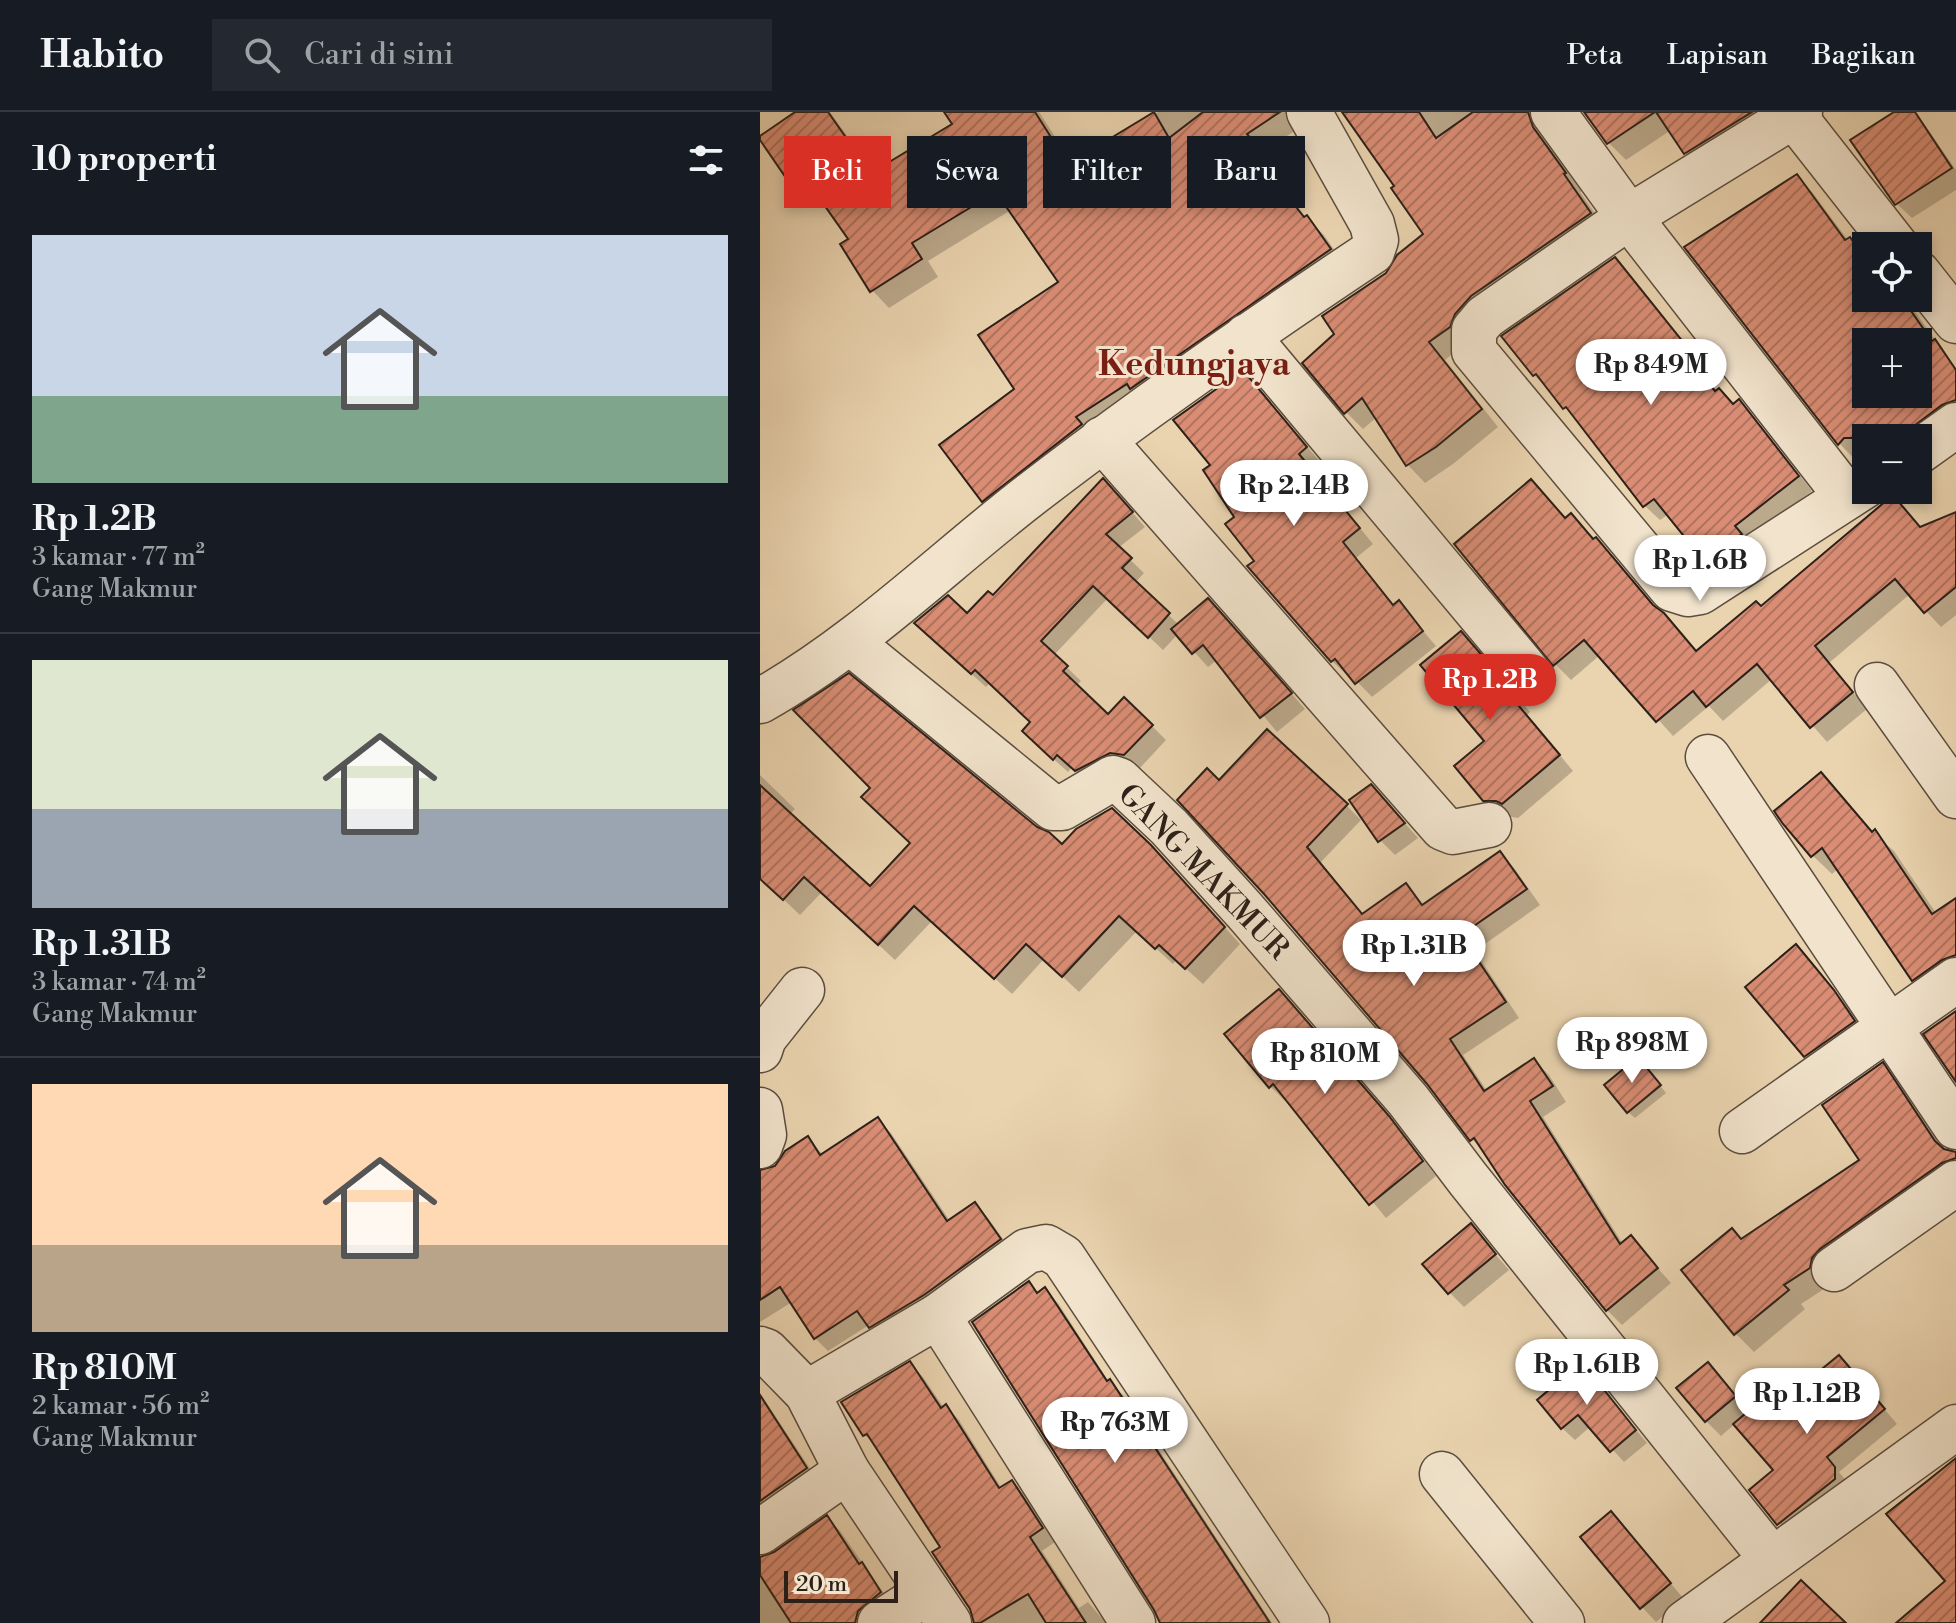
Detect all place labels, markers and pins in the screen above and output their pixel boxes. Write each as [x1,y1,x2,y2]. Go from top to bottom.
pin: Rp 849M [1577,339,1725,407]
pin: Rp 2.14B [1211,460,1377,528]
pin: Rp 1.6B [1626,535,1774,603]
pin: Rp 1.2B [1416,654,1564,722]
pin: Rp 1.31B [1331,920,1497,988]
pin: Rp 898M [1558,1017,1706,1085]
pin: Rp 810M [1251,1028,1399,1096]
pin: Rp 1.61B [1504,1339,1670,1407]
pin: Rp 1.12B [1724,1368,1890,1436]
pin: Rp 763M [1041,1397,1189,1465]

